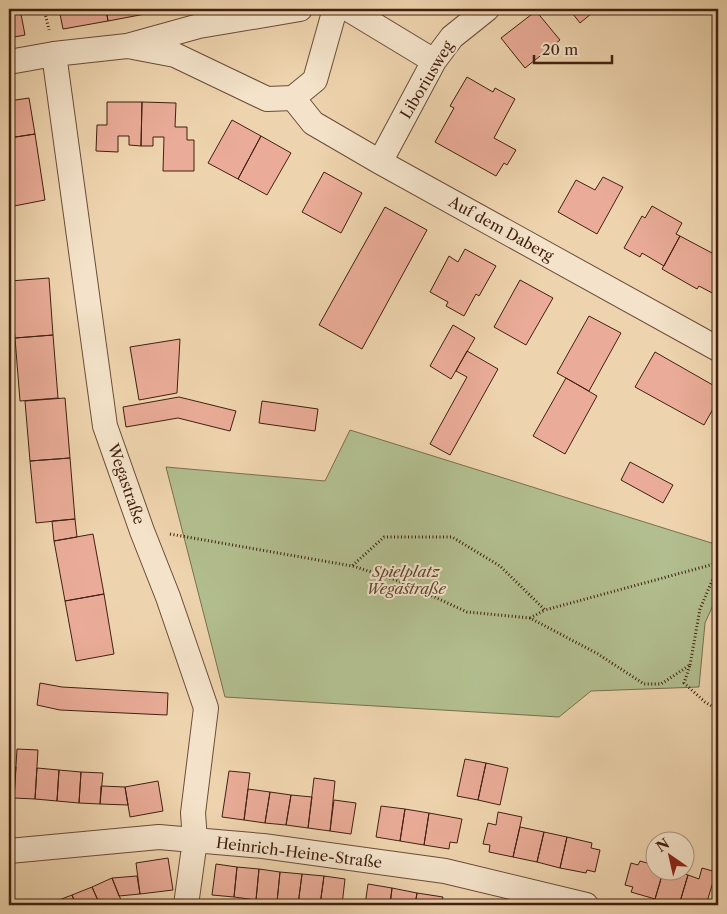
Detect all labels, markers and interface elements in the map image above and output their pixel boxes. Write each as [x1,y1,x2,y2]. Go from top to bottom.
scale bar [534,32,612,64]
street label: Liboriusweg [396,37,457,122]
text: 20 m [542,40,578,59]
street label: Auf dem Daberg [445,191,557,265]
street label: Wegastraße [103,440,149,527]
park label: Spielplatz Wegastraße [366,562,447,598]
north arrow [644,832,694,882]
street label: Heinrich-Heine-Straße [215,833,383,872]
text: N [653,834,673,856]

